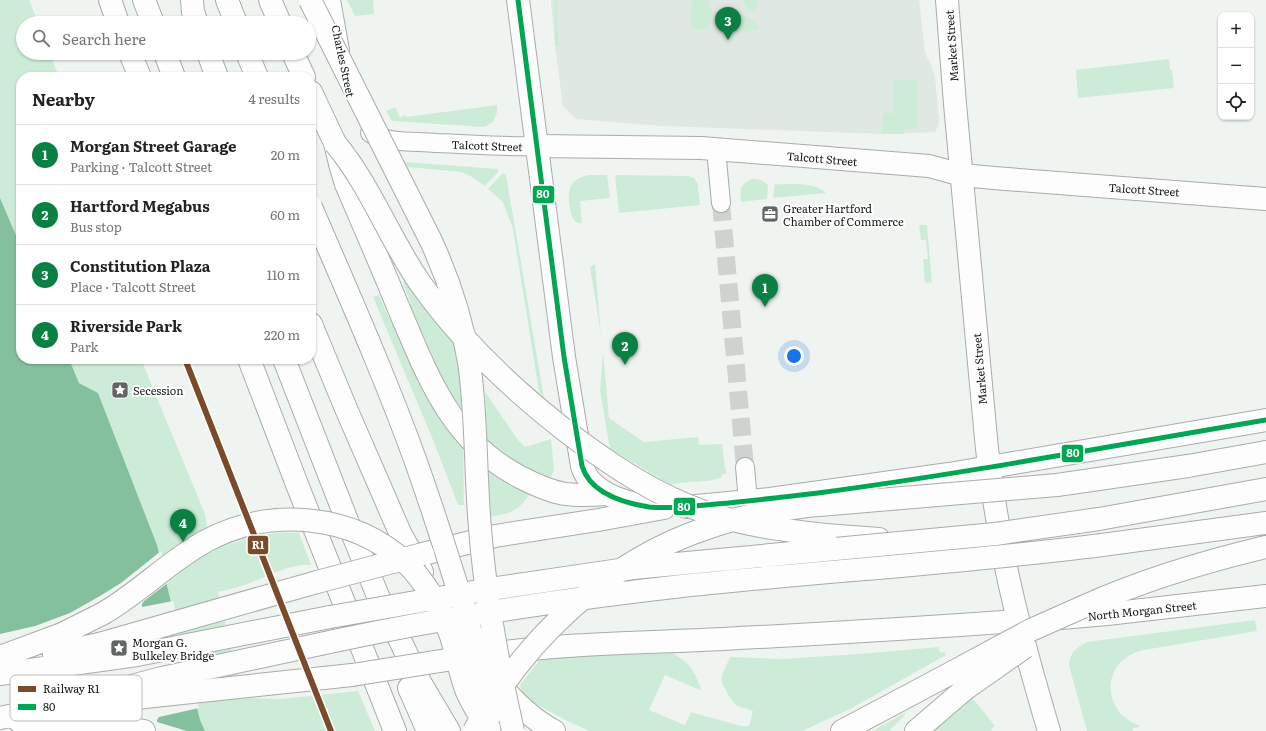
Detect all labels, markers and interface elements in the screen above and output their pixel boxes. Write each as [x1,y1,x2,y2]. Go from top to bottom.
pin: 3 [715,7,741,40]
street label: Market Street [940,9,961,82]
map controls [1218,12,1254,120]
button: + [1218,12,1254,48]
search box [16,16,316,60]
street label: Charles Street [329,23,360,99]
icon: search [30,27,52,49]
text: Search here [62,27,146,50]
button: − [1218,48,1254,84]
button: locate [1218,84,1254,120]
text: Nearby [32,86,95,111]
text: 4 results [249,89,300,108]
text: Morgan Street Garage [70,134,237,157]
street label: Talcott Street [451,136,523,154]
text: 1 [42,145,48,164]
text: 20 m [271,145,300,164]
street label: Talcott Street [786,147,859,169]
text: Parking · Talcott Street [70,157,212,176]
street label: Talcott Street [1108,179,1181,199]
line badge: 80 [532,185,555,204]
text: 80 [536,185,550,201]
text: Hartford Megabus [70,194,210,217]
place label: Greater Hartford Chamber of Commerce [783,200,904,229]
office icon: Greater Hartford Chamber of Commerce [760,204,780,224]
text: 2 [42,205,48,224]
text: 60 m [270,205,300,224]
text: Bus stop [70,217,122,236]
text: Constitution Plaza [70,254,210,277]
text: 3 [41,265,49,284]
text: 110 m [267,265,300,284]
pin: 1 [752,274,778,307]
text: Place · Talcott Street [70,277,196,296]
text: Riverside Park [70,314,182,337]
text: 4 [41,325,49,344]
text: 220 m [264,325,300,344]
pin: 2 [612,332,638,365]
street label: Market Street [968,332,990,405]
text: Park [70,337,99,356]
your location [784,346,804,366]
place icon: Secession [110,380,130,400]
place label: Secession [133,382,184,398]
line badge: 80 [1061,444,1084,463]
text: 80 [1066,444,1080,460]
line badge: 80 [673,497,696,516]
text: 80 [677,498,691,514]
pin: 4 [170,509,196,542]
line badge: R1 [247,535,269,555]
text: R1 [252,536,265,552]
street label: North Morgan Street [1087,596,1198,624]
place label: Morgan G. Bulkeley Bridge [132,634,214,663]
place icon: Morgan G. Bulkeley Bridge [109,638,129,658]
legend [10,675,142,721]
text: Railway R1 [43,680,100,696]
text: 80 [43,698,55,714]

